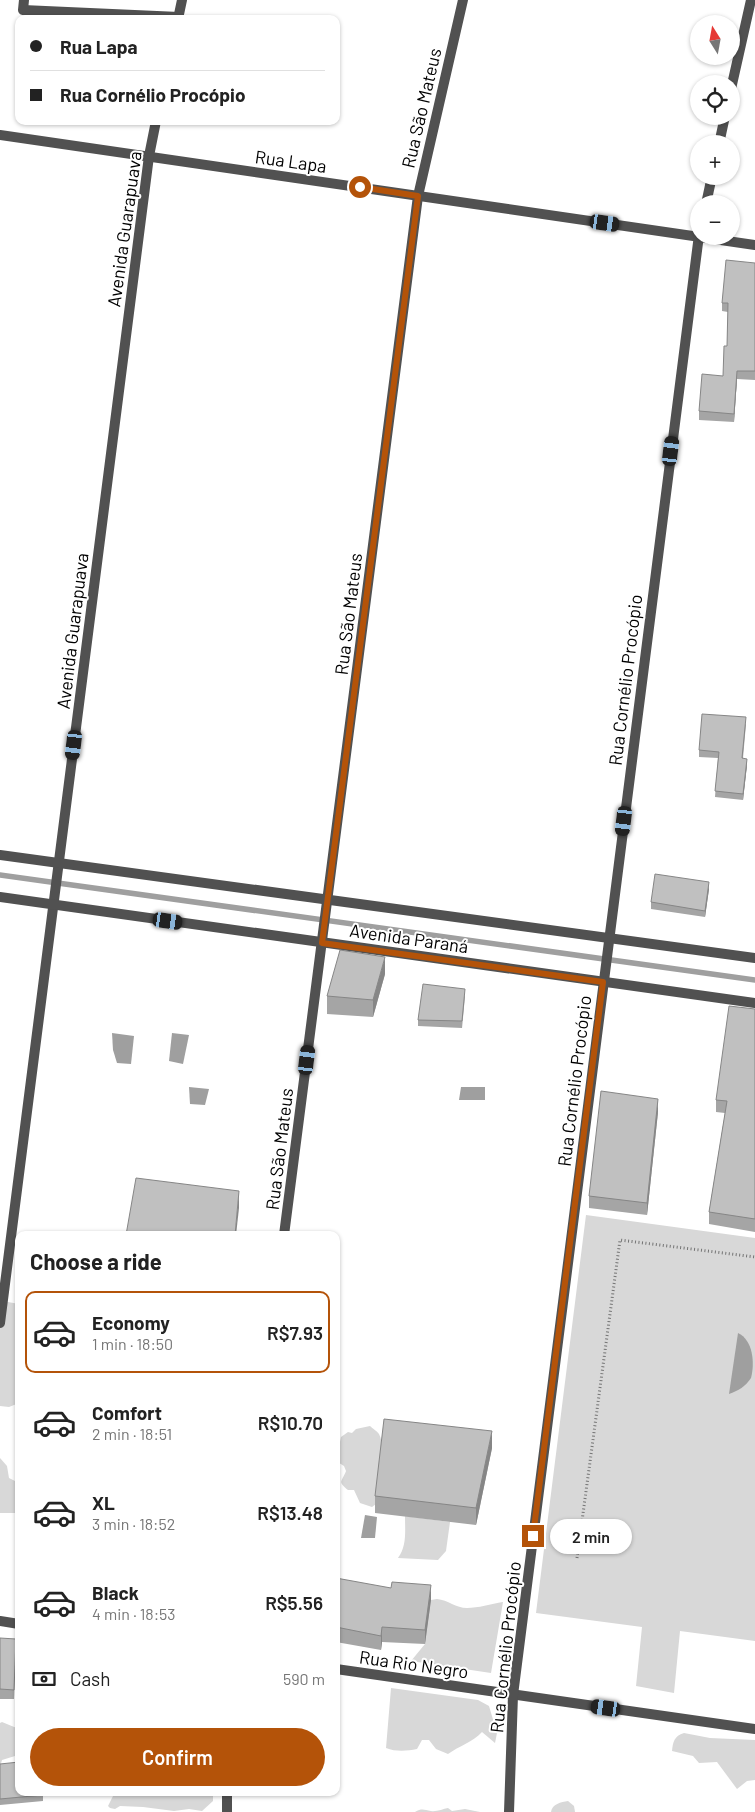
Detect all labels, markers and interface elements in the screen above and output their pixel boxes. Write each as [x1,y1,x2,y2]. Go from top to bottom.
north arrow [690,15,740,65]
map controls [690,15,740,245]
text: Rua Lapa [60,35,138,58]
street label: Rua São Mateus [396,46,446,170]
button: locate [690,75,740,125]
text: Rua Cornélio Procópio [60,83,245,106]
button: + [690,135,740,185]
street label: Rua Lapa [254,145,328,177]
street label: Avenida Guarapuava [102,150,146,308]
route start [349,176,371,198]
button: − [690,195,740,245]
car [589,213,620,233]
car [661,435,680,467]
street label: Avenida Guarapuava [52,552,92,710]
street label: Rua São Mateus [330,552,366,676]
street label: Rua Cornélio Procópio [604,593,646,767]
car [64,729,83,761]
car [614,805,633,837]
car [152,911,183,931]
street label: Avenida Paraná [348,919,470,957]
street label: Rua Cornélio Procópio [553,994,595,1168]
car [297,1044,316,1076]
street label: Rua São Mateus [261,1087,297,1211]
text: Choose a ride [30,1248,162,1274]
icon: car [32,1310,77,1355]
text: Economy [92,1311,170,1334]
text: R$7.93 [267,1321,323,1344]
text: 1 min · 18:50 [92,1334,173,1353]
icon: car [32,1400,77,1445]
text: Comfort [92,1401,162,1424]
text: R$10.70 [258,1411,323,1434]
text: 2 min · 18:51 [92,1424,172,1443]
icon: car [32,1490,77,1535]
text: XL [92,1491,115,1514]
text: R$13.48 [257,1501,323,1524]
text: 3 min · 18:52 [92,1514,175,1533]
callout: 2 min [550,1518,633,1554]
route end [522,1525,544,1547]
text: 2 min [572,1527,610,1546]
street label: Rua Cornélio Procópio [485,1560,525,1734]
icon: car [32,1580,77,1625]
text: Black [92,1581,139,1604]
text: R$5.56 [265,1591,323,1614]
text: 4 min · 18:53 [92,1604,176,1623]
street label: Rua Rio Negro [358,1645,470,1683]
icon: cash [30,1665,58,1693]
text: Cash [70,1667,111,1690]
text: 590 m [283,1669,325,1688]
car [590,1698,621,1718]
button: Confirm [30,1728,325,1786]

